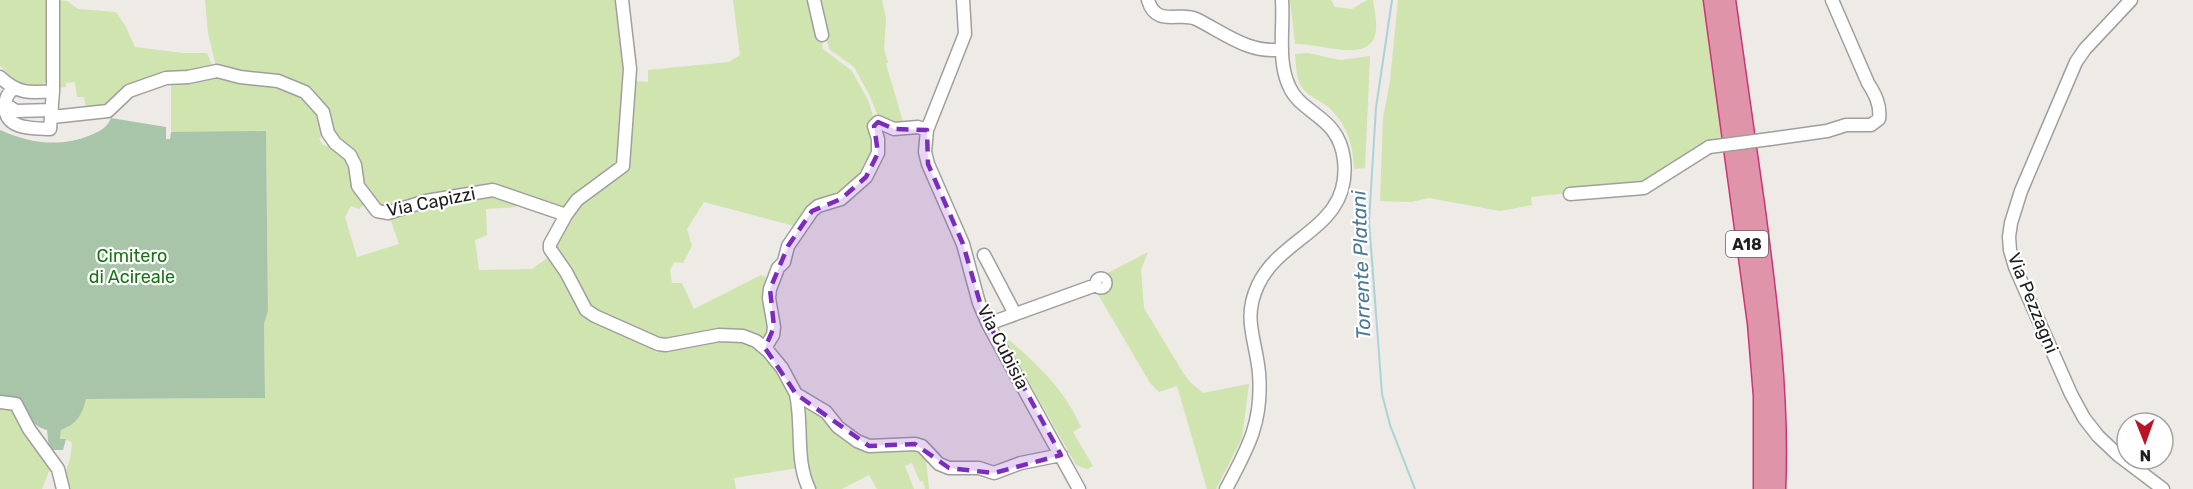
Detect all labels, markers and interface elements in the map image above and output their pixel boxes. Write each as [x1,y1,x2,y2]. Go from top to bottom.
street label: Via Capizzi [385,183,477,221]
water label: Torrente Platani [1346,189,1376,340]
road number: A18 [1726,231,1768,257]
park label: Cimitero di Acireale [89,245,175,288]
street label: Via Pezzagni [2003,250,2063,356]
street label: Via Cubisia [972,301,1034,393]
north arrow [2115,411,2175,471]
text: N [2139,446,2151,465]

